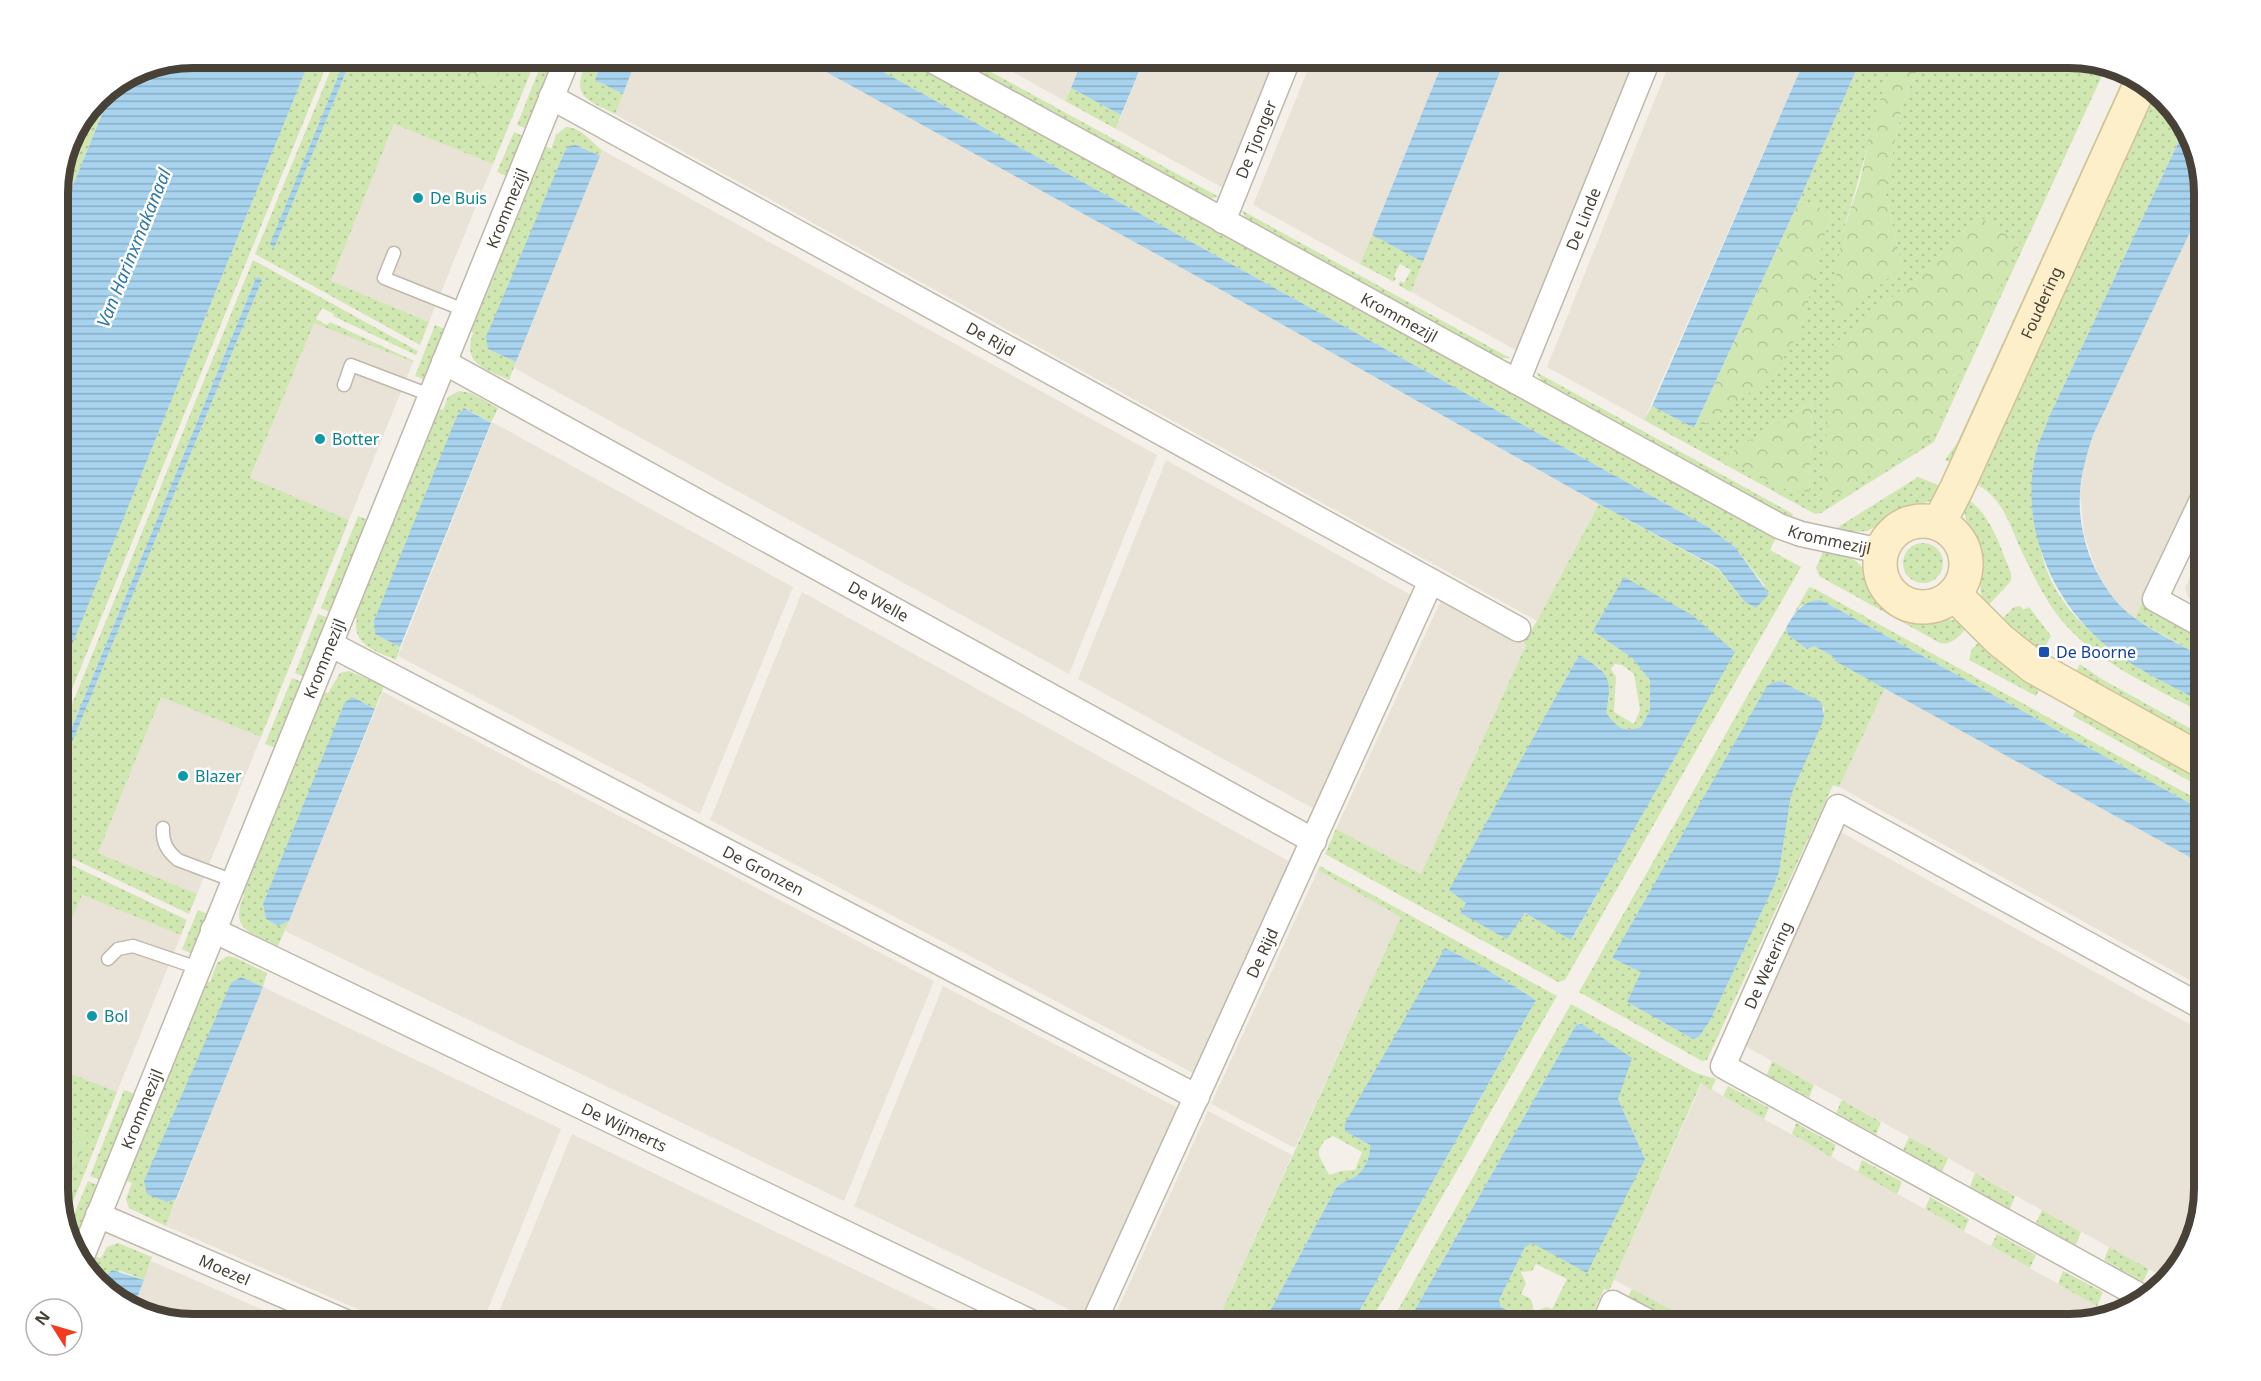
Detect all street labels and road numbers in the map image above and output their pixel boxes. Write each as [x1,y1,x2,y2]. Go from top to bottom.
street label: De Tjonger [1230,96,1282,182]
street label: Krommezijl [481,165,533,252]
street label: De Linde [1561,184,1606,254]
street label: Foudering [2015,263,2067,342]
street label: Krommezijl [1357,287,1442,347]
street label: De Rijd [962,317,1019,361]
street label: Krommezijl [1785,519,1873,560]
street label: De Welle [844,576,913,627]
street label: Krommezijl [298,615,350,702]
street label: De Gronzen [719,840,808,901]
street label: De Wetering [1739,918,1797,1013]
street label: De Rijd [1241,924,1283,982]
street label: Krommezijl [116,1066,168,1152]
street label: De Wijmerts [578,1097,670,1157]
street label: Moezel [196,1249,254,1291]

